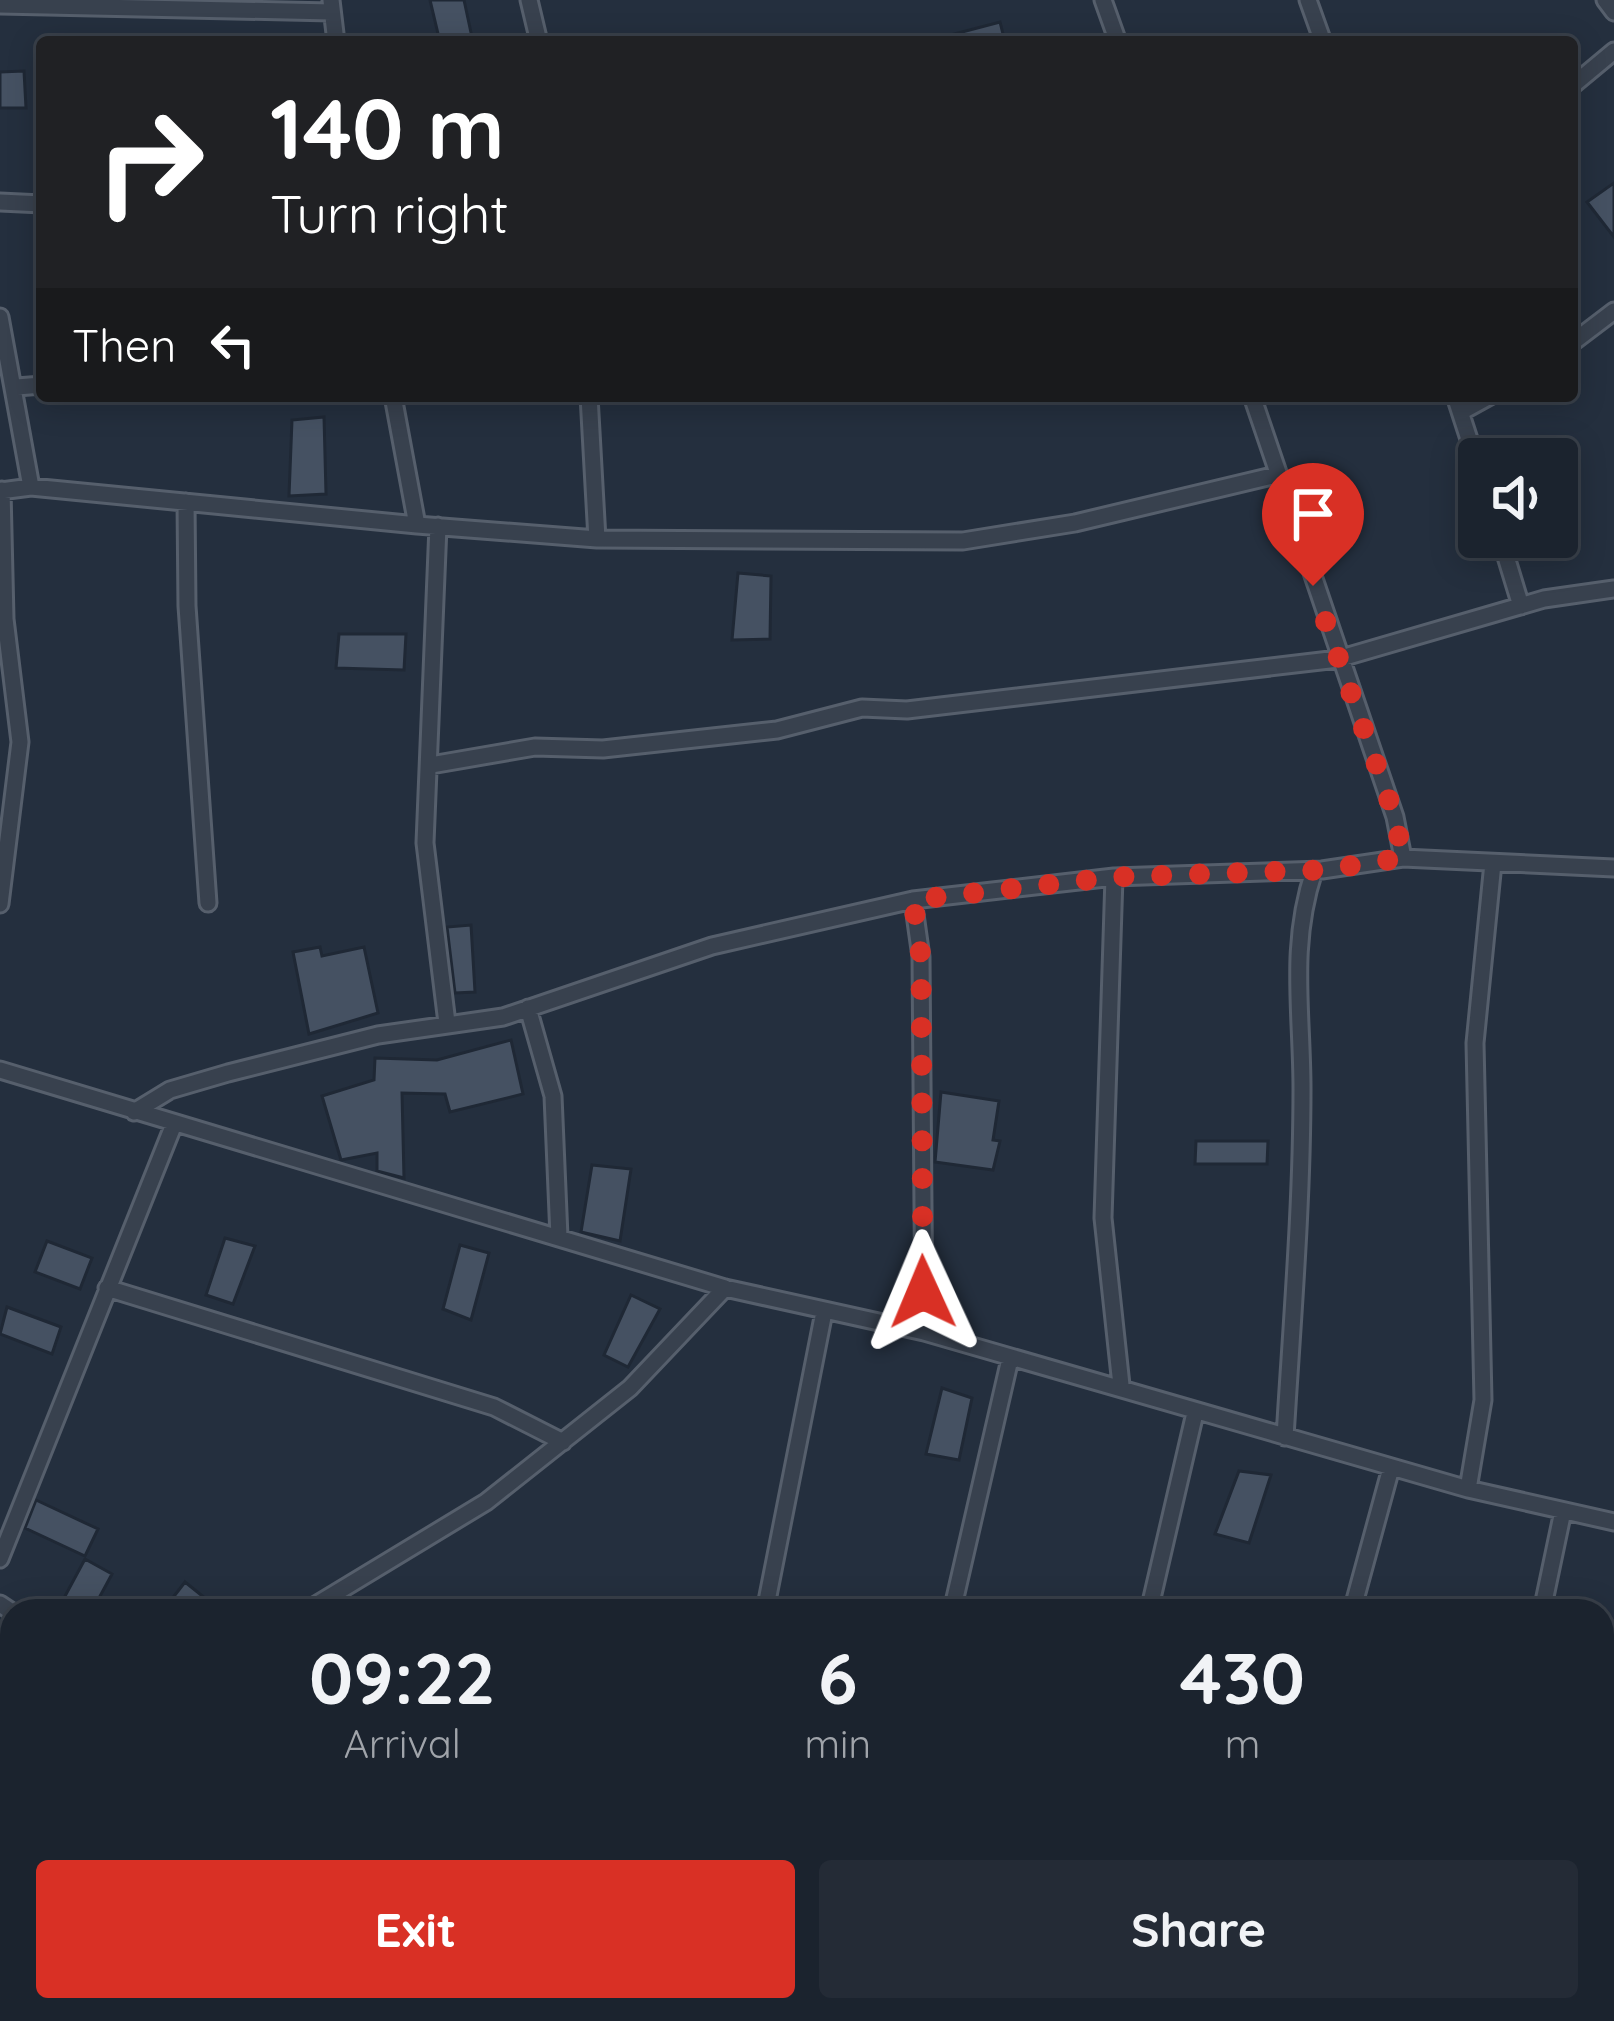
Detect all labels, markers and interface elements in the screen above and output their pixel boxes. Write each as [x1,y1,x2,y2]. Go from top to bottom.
text: 140 m [270,75,505,180]
icon: right [72,84,228,240]
text: Turn right [270,179,509,247]
icon: left [200,312,266,378]
text: Then [72,317,176,373]
map controls [1458,438,1578,558]
button: sound [1458,438,1578,558]
pin [1262,463,1364,586]
icon: arrive [1280,481,1346,547]
position arrow [860,1229,986,1355]
text: 09:22 [309,1632,496,1722]
text: 6 [818,1632,858,1722]
text: 430 [1180,1632,1305,1722]
text: Arrival [344,1719,461,1768]
text: min [804,1719,871,1768]
text: m [1225,1719,1260,1768]
button: Exit [36,1860,795,1998]
button: Share [819,1860,1578,1998]

